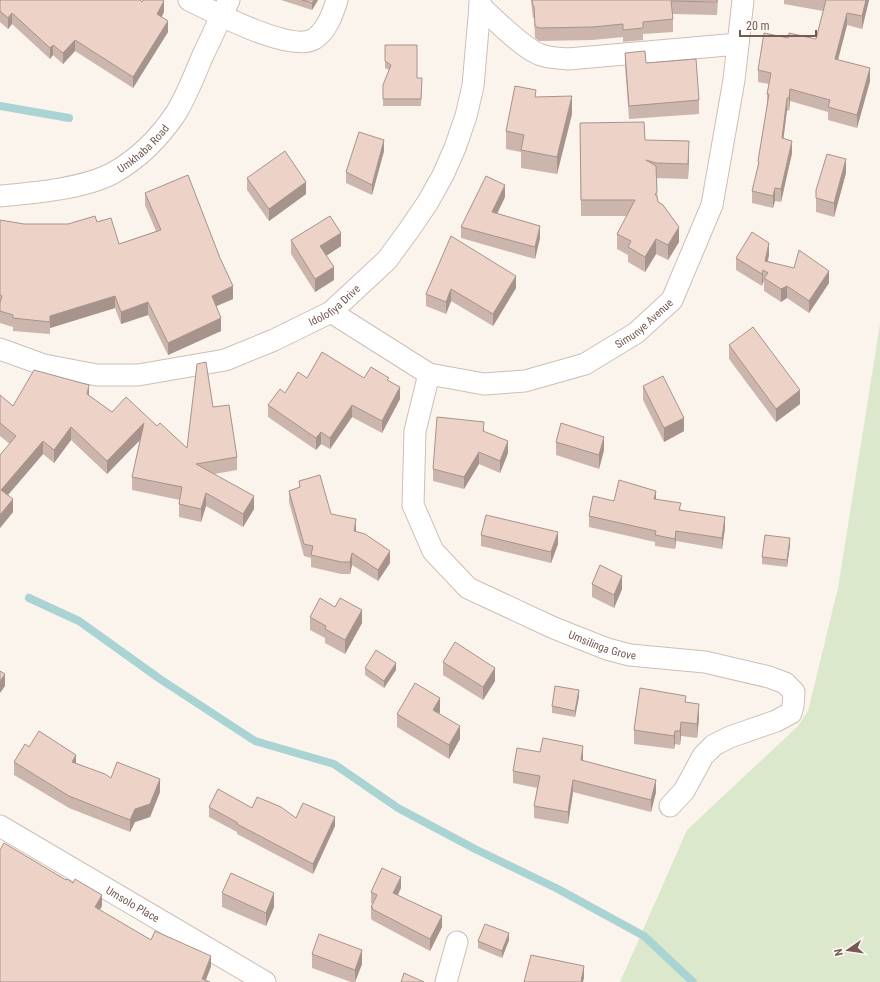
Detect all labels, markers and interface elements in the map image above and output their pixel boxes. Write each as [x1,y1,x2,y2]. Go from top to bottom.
scale bar [740,12,816,38]
text: 20 m [746,19,770,33]
street label: Umkhaba Road [115,122,172,175]
street label: Idolofiya Drive [306,282,363,329]
street label: Simunye Avenue [612,296,675,351]
street label: Umsilinga Grove [566,628,636,662]
street label: Umsolo Place [104,883,162,925]
north arrow [828,930,868,970]
text: N [832,947,846,957]

